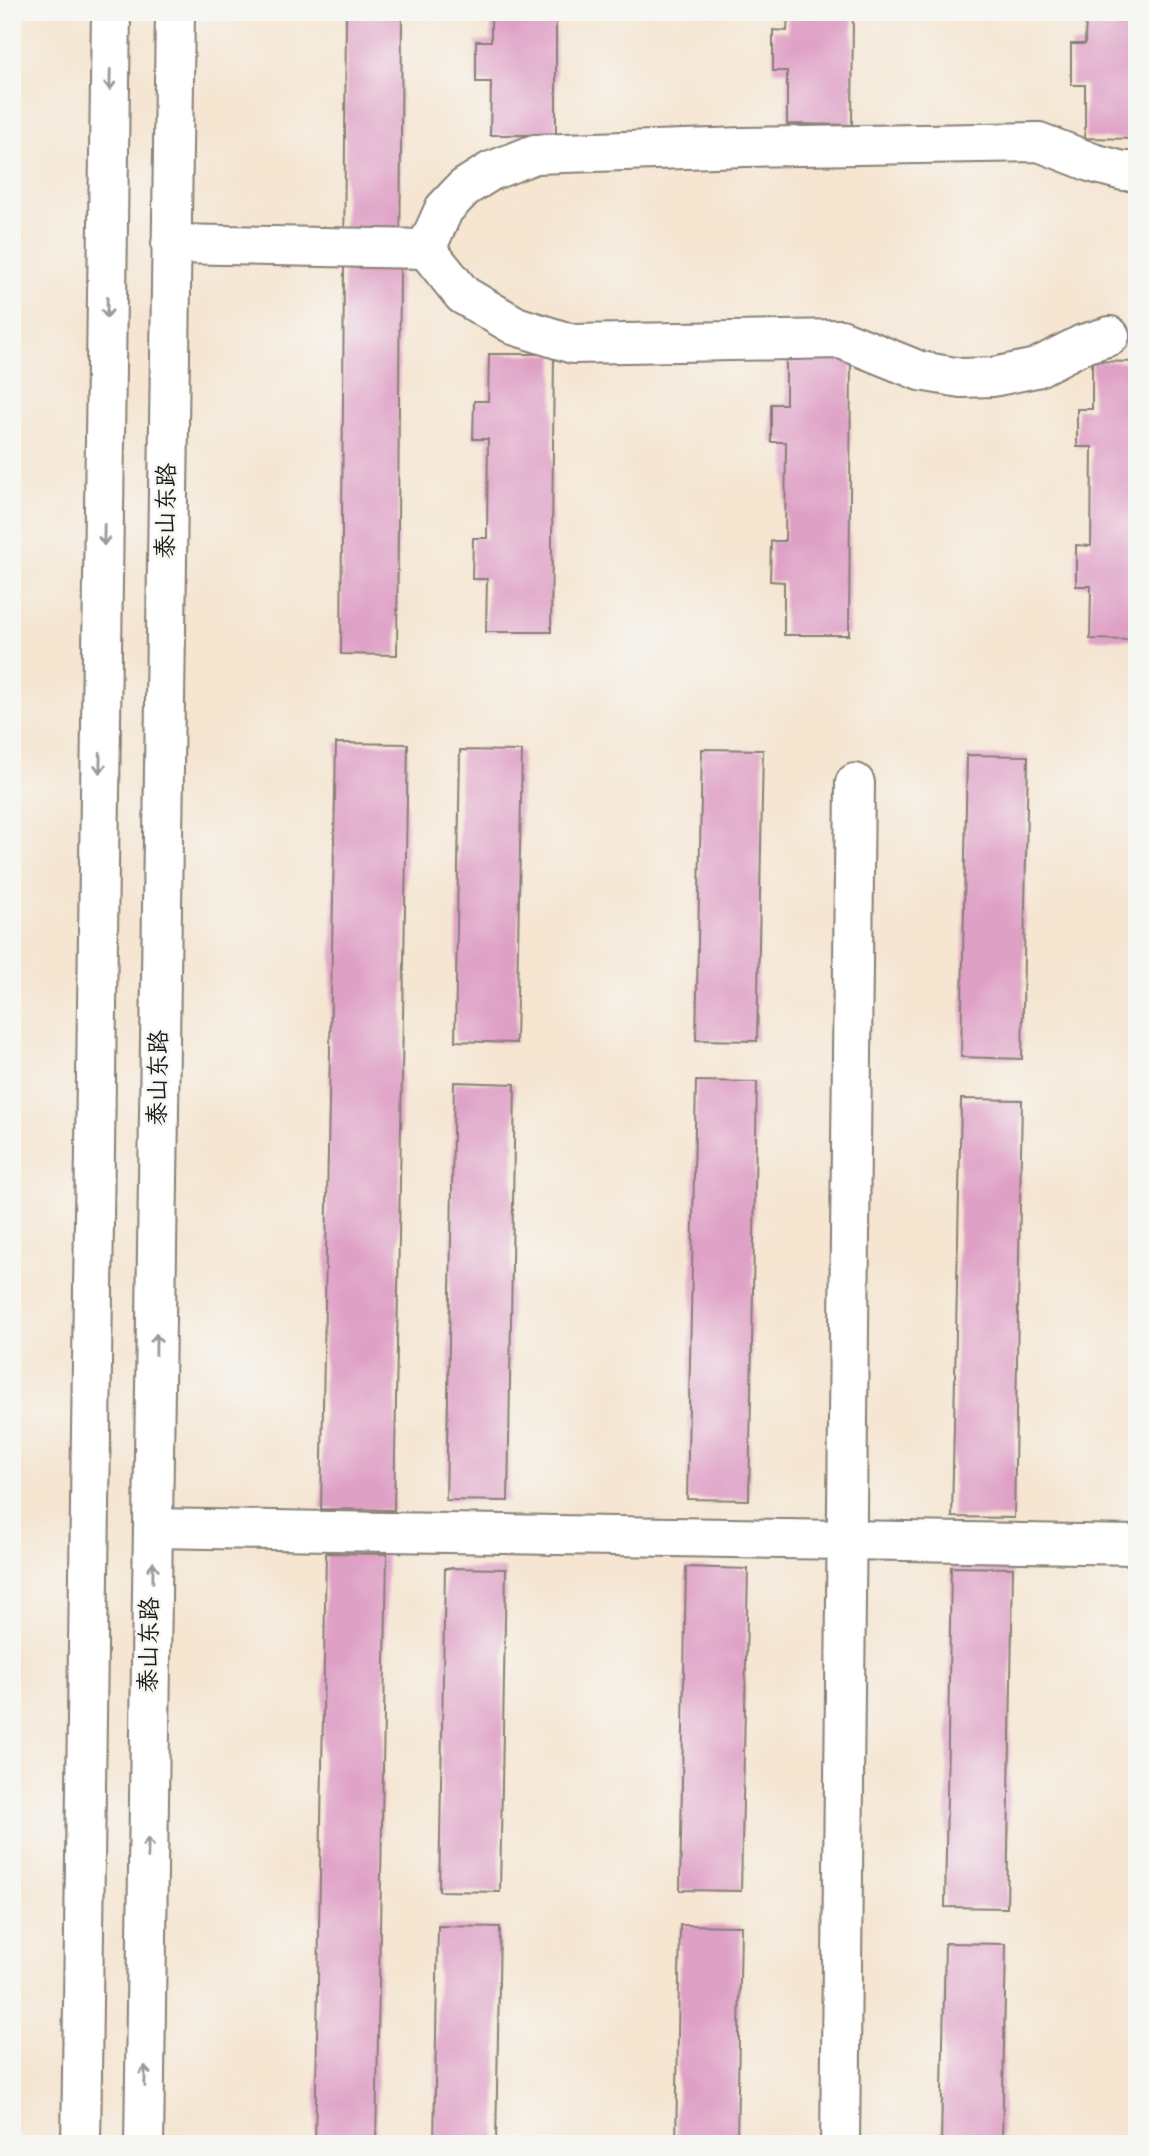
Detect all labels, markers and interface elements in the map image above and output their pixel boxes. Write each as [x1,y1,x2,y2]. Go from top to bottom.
one-way arrow [103,69,117,92]
one-way arrow [100,296,114,319]
street label: 泰山东路 [150,463,186,559]
one-way arrow [97,524,110,547]
one-way arrow [94,751,107,774]
street label: 泰山东路 [142,1030,178,1126]
one-way arrow [149,1333,163,1356]
one-way arrow [146,1560,159,1583]
street label: 泰山东路 [133,1597,169,1693]
one-way arrow [142,1837,155,1860]
one-way arrow [138,2064,152,2087]

